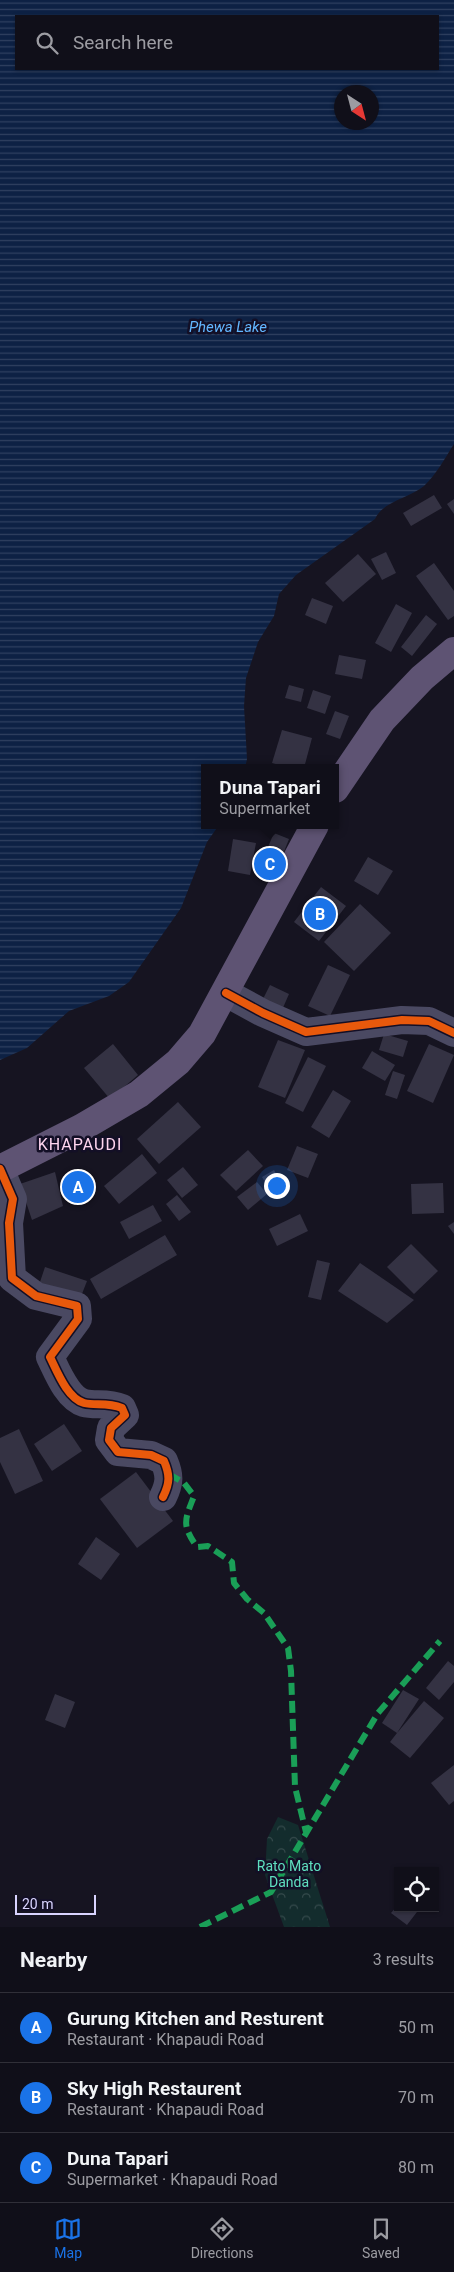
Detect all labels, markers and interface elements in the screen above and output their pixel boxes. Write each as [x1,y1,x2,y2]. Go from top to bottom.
search box [15,15,439,70]
icon: search [33,29,61,57]
text: Search here [73,31,173,54]
north arrow [334,85,379,130]
water label: Phewa Lake [189,318,267,336]
popup [201,764,339,829]
text: Duna Tapari [219,776,321,799]
text: Supermarket [219,799,310,818]
pin: C [254,845,286,883]
pin: B [304,895,336,933]
district label: KHAPAUDI [38,1135,122,1154]
pin: A [62,1168,94,1206]
your location [264,1173,290,1199]
park label: Rato Mato Danda [257,1858,321,1890]
map controls [394,1867,439,1912]
button: locate [394,1867,439,1912]
scale bar [15,1892,96,1915]
text: 20 m [22,1896,54,1912]
text: Nearby [20,1948,87,1972]
text: 3 results [373,1950,434,1969]
text: Gurung Kitchen and Resturent [67,2007,324,2030]
text: A [31,2018,41,2037]
text: 50 m [398,2018,434,2037]
text: Restaurant · Khapaudi Road [67,2030,264,2049]
text: Sky High Restaurent [67,2077,241,2100]
text: B [31,2088,41,2107]
text: 70 m [398,2088,434,2107]
text: Restaurant · Khapaudi Road [67,2100,264,2119]
text: Duna Tapari [67,2147,168,2170]
text: C [31,2158,41,2177]
text: 80 m [398,2158,434,2177]
text: Supermarket · Khapaudi Road [67,2170,278,2189]
tab: Map [54,2215,82,2261]
tab: Directions [191,2215,254,2261]
tab: Saved [362,2215,400,2261]

